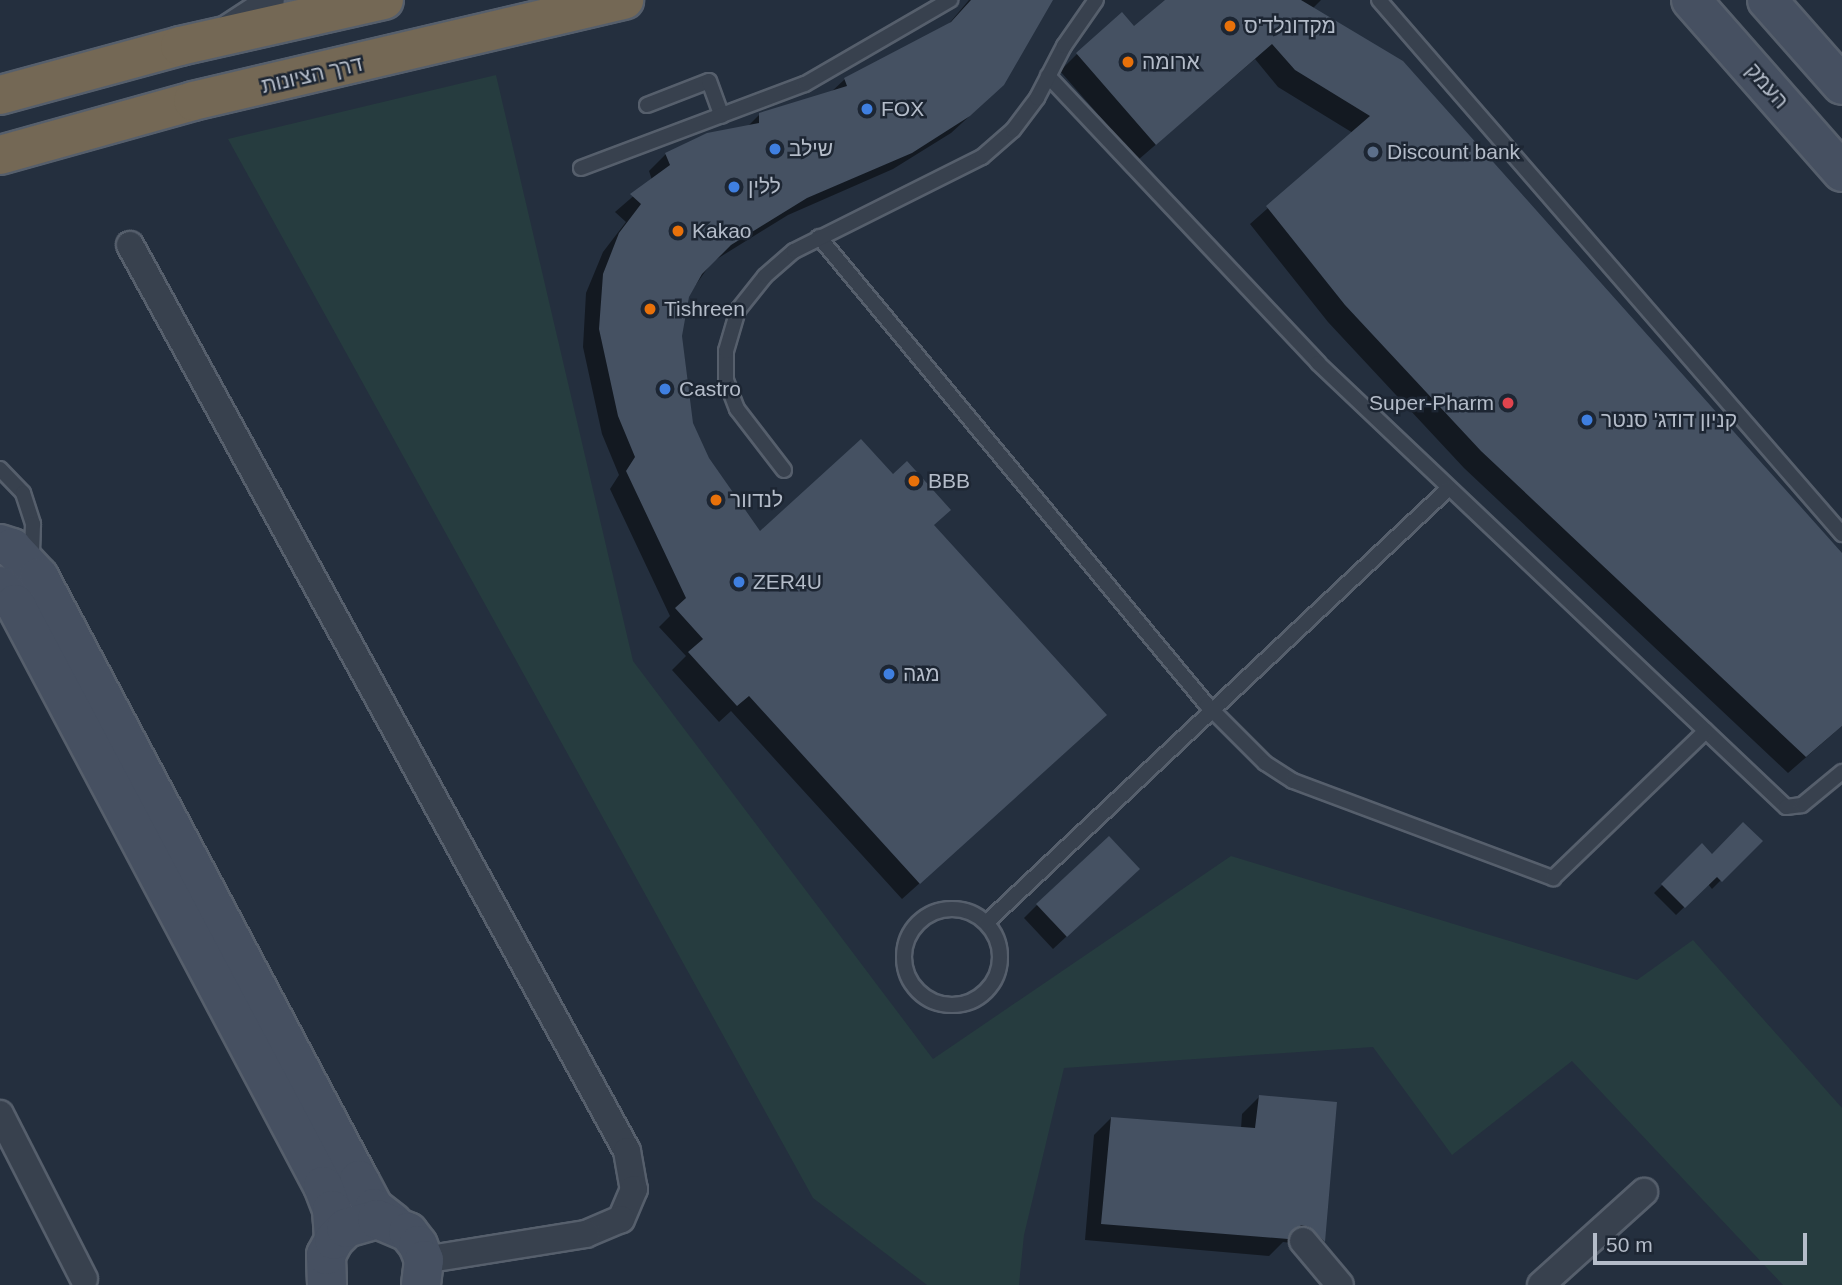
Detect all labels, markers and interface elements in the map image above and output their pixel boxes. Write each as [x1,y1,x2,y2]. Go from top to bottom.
place label: מקדונלד'ס [1244,13,1336,39]
marker: מקדונלד'ס [1222,18,1238,34]
place label: ארומה [1142,49,1200,75]
street label: דרך הציונות [259,51,365,99]
marker: ארומה [1120,54,1136,70]
street label: העמק [1740,58,1794,114]
place label: FOX [881,96,924,122]
marker: FOX [859,101,875,117]
place label: שילב [789,136,833,162]
place label: Discount bank [1387,139,1520,165]
marker: שילב [767,141,783,157]
marker: Discount bank [1365,144,1381,160]
place label: ללין [748,174,781,200]
marker: ללין [726,179,742,195]
place label: Kakao [692,218,752,244]
marker: Kakao [670,223,686,239]
place label: Tishreen [664,296,745,322]
marker: Tishreen [642,301,658,317]
place label: Castro [679,376,741,402]
marker: Castro [657,381,673,397]
place label: Super-Pharm [1369,390,1494,416]
marker: Super-Pharm [1500,395,1516,411]
place label: קניון דודג' סנטר [1601,407,1737,433]
marker: קניון דודג' סנטר [1579,412,1595,428]
place label: BBB [928,468,970,494]
marker: BBB [906,473,922,489]
place label: לנדוור [730,487,783,513]
marker: לנדוור [708,492,724,508]
place label: ZER4U [753,569,822,595]
marker: ZER4U [731,574,747,590]
place label: מגה [903,661,940,687]
marker: מגה [881,666,897,682]
scale bar [1597,1218,1811,1262]
text: 50 m [1606,1233,1653,1256]

